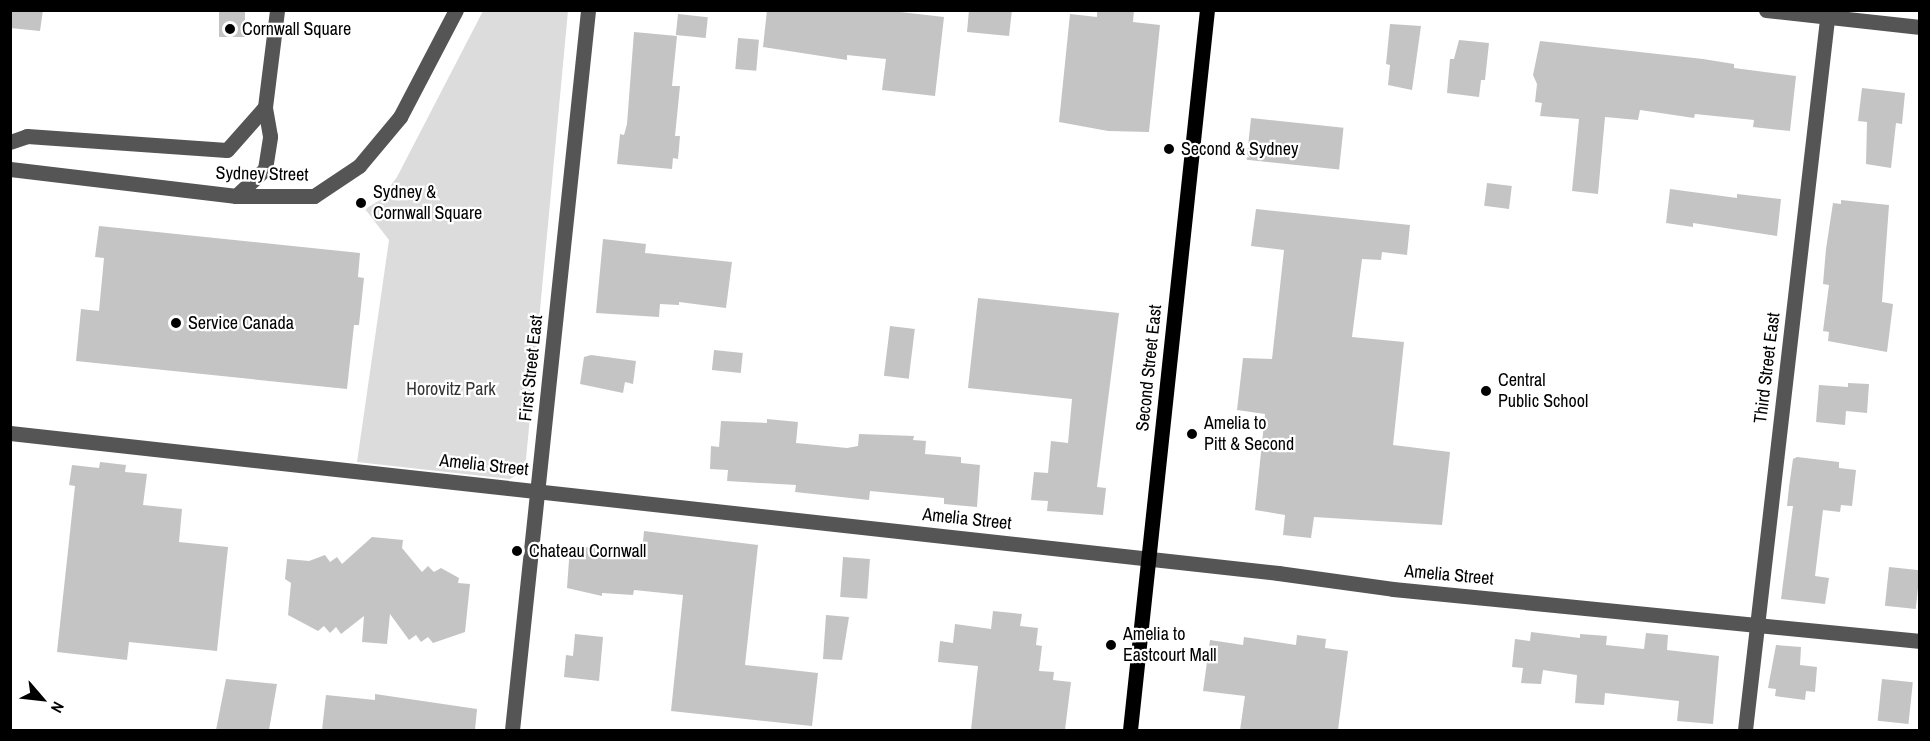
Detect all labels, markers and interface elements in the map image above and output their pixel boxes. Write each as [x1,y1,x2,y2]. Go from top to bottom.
place label: Cornwall Square [242,18,351,40]
marker: Cornwall Square [223,22,237,36]
place label: Second & Sydney [1181,138,1298,160]
marker: Second & Sydney [1162,142,1176,156]
street label: Sydney Street [215,162,309,186]
place label: Sydney & Cornwall Square [373,182,482,224]
marker: Sydney & Cornwall Square [354,196,368,210]
street label: Second Street East [1132,304,1166,432]
street label: Third Street East [1749,311,1785,425]
place label: Service Canada [188,312,294,334]
street label: First Street East [515,314,547,422]
marker: Service Canada [169,316,183,330]
place label: Central Public School [1498,370,1588,412]
park label: Horovitz Park [406,378,496,400]
marker: Central Public School [1479,384,1493,398]
place label: Amelia to Pitt & Second [1204,413,1294,456]
marker: Amelia to Pitt & Second [1185,427,1199,441]
street label: Amelia Street [438,450,530,480]
street label: Amelia Street [921,504,1013,534]
place label: Chateau Cornwall [529,540,646,562]
marker: Chateau Cornwall [510,544,524,558]
street label: Amelia Street [1404,560,1494,590]
place label: Amelia to Eastcourt Mall [1123,624,1217,666]
marker: Amelia to Eastcourt Mall [1104,638,1118,652]
north arrow [12,669,72,729]
text: N [46,698,70,717]

